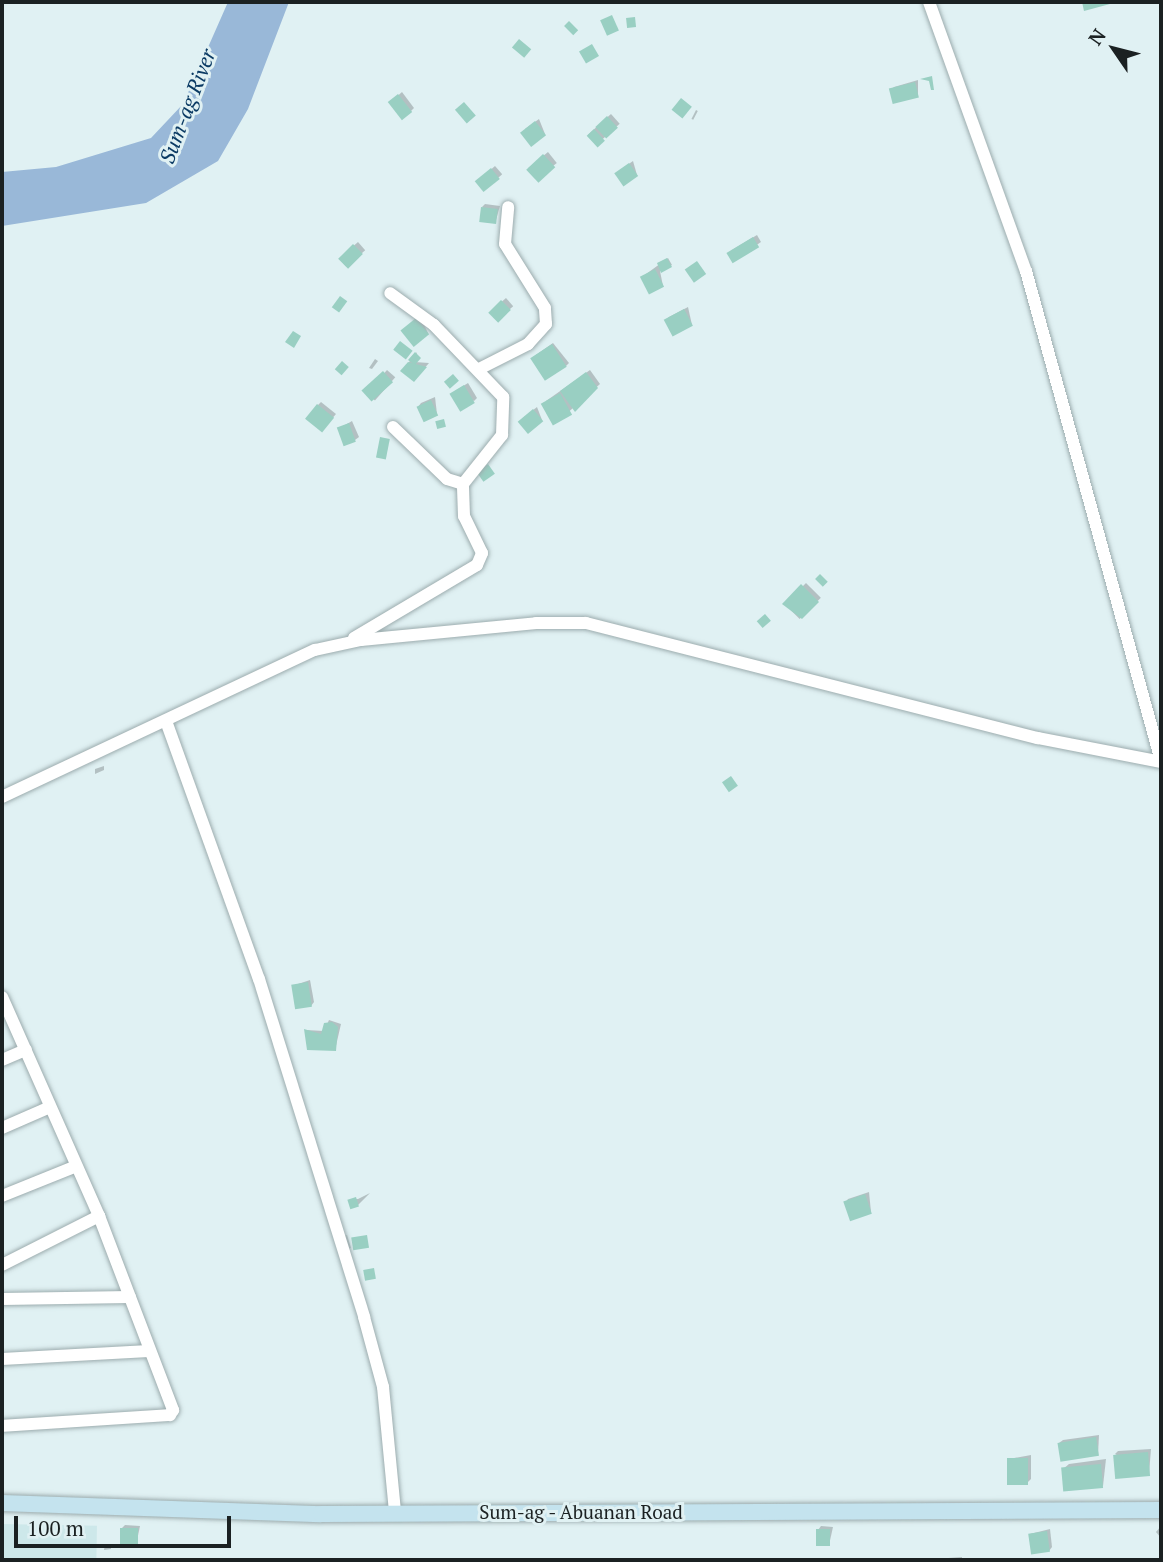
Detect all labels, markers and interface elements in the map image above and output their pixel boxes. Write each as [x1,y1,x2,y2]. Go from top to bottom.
north arrow [1079,14,1149,84]
text: N [1082,24,1111,50]
water label: Sum-ag River [154,45,220,167]
street label: Sum-ag - Abuanan Road [478,1501,684,1523]
scale bar [18,1502,234,1546]
text: 100 m [27,1514,84,1542]

